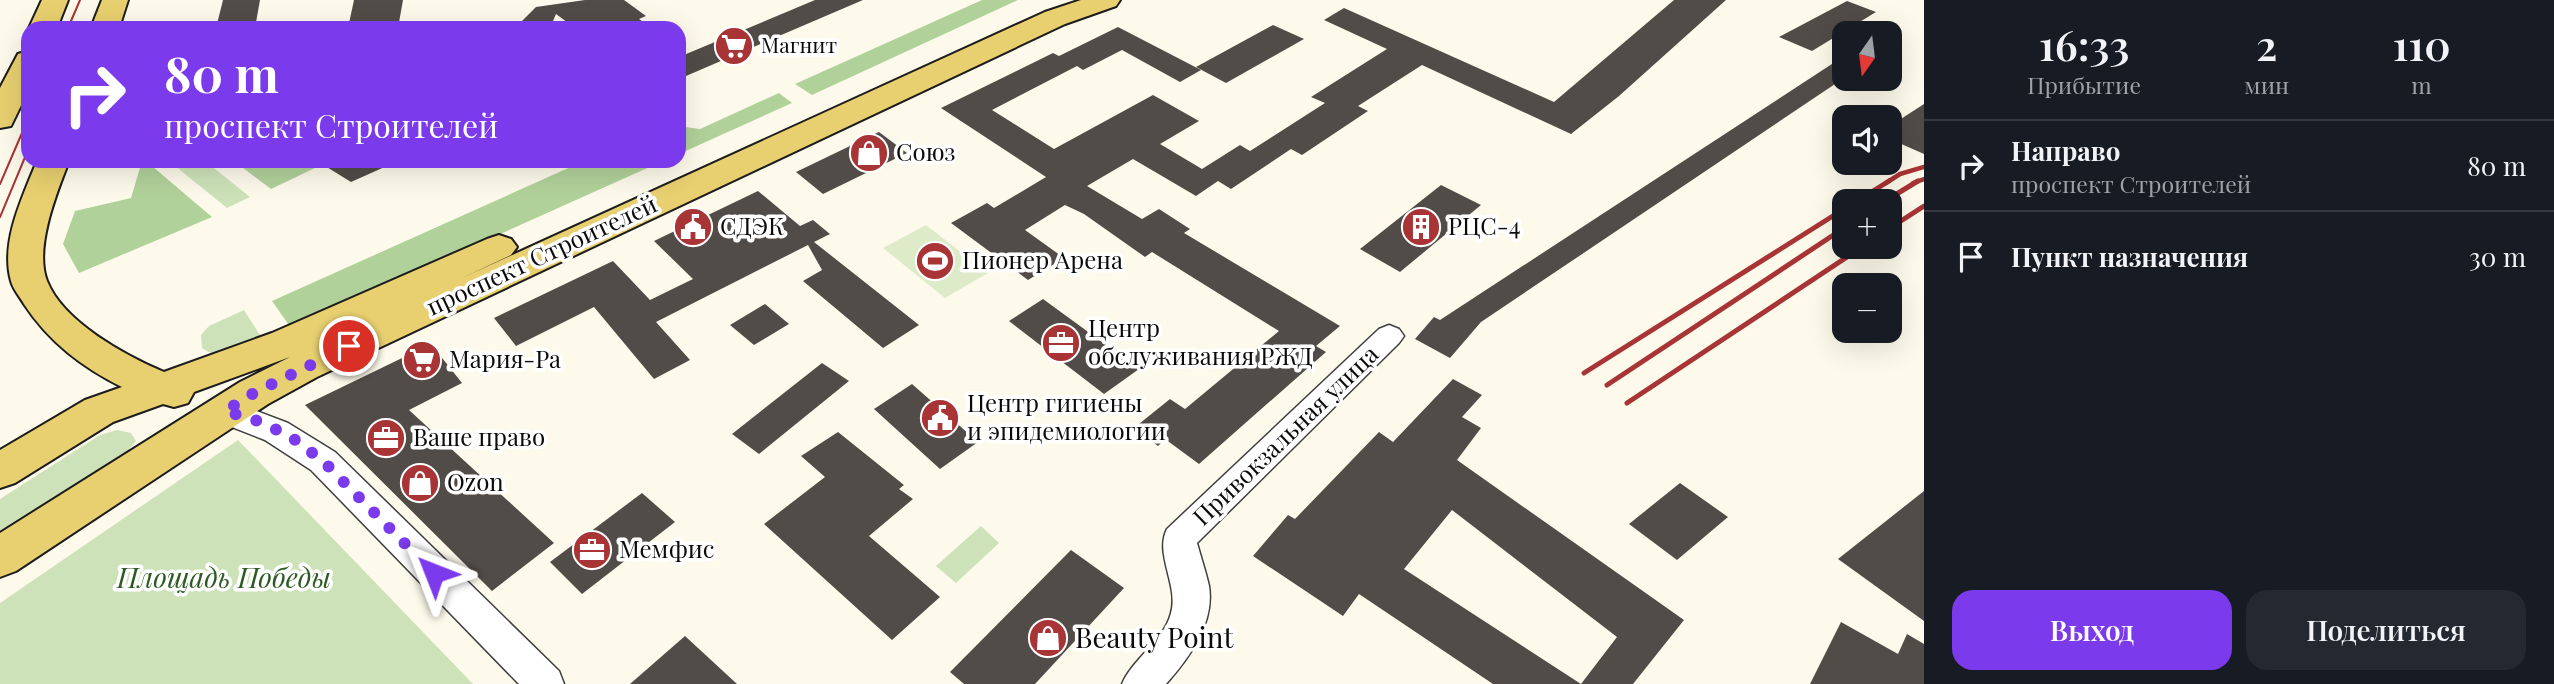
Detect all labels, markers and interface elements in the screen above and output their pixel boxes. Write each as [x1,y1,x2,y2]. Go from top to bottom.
text: 16:33 [2039,16,2129,72]
text: 2 [2256,16,2277,72]
text: 110 [2392,16,2451,72]
north arrow [1832,21,1902,91]
map controls [1832,21,1902,343]
supermarket icon: Магнит [713,25,755,67]
place label: Магнит [761,30,837,58]
text: 80 m [164,40,279,105]
icon: right [49,49,140,140]
text: Прибытие [2027,69,2141,100]
text: мин [2244,69,2289,100]
text: m [2411,69,2432,100]
text: проспект Строителей [164,103,498,146]
button: sound [1832,105,1902,175]
shop icon: Союз [848,132,890,174]
text: Направо [2011,133,2120,168]
place label: Союз [896,135,955,167]
icon: right [1952,147,1990,185]
text: 80 m [2467,148,2526,183]
text: проспект Строителей [2011,168,2251,199]
street label: проспект Строителей [421,187,662,322]
button: + [1832,189,1902,259]
public building icon: СДЭК [672,206,714,248]
building icon: РЦС-4 [1400,206,1442,248]
place label: СДЭК [720,209,784,241]
place label: РЦС-4 [1448,209,1521,241]
icon: arrive [1952,238,1990,276]
text: Пункт назначения [2011,239,2248,274]
text: 30 m [2469,239,2526,274]
sports icon: Пионер Арена [914,240,956,282]
place label: Пионер Арена [962,243,1123,275]
button: − [1832,273,1902,343]
place label: Центр обслуживания РЖД [1088,311,1313,371]
pin [319,316,379,376]
office icon: Центр обслуживания РЖД [1040,322,1082,364]
icon: arrive [330,327,368,365]
street label: Привокзальная улица [1185,337,1384,532]
supermarket icon: Мария-Ра [401,339,443,381]
place label: Мария-Ра [449,342,561,374]
place label: Центр гигиены и эпидемиологии [967,386,1166,446]
public building icon: Центр гигиены и эпидемиологии [919,397,961,439]
office icon: Ваше право [365,417,407,459]
place label: Ваше право [413,420,545,452]
shop icon: Ozon [399,462,441,504]
place label: Ozon [447,465,504,497]
office icon: Мемфис [571,529,613,571]
place label: Мемфис [619,532,715,564]
position arrow [397,536,471,610]
park label: Площадь Победы [116,558,331,595]
button: Выход [1952,590,2232,670]
button: Поделиться [2246,590,2526,670]
shop icon: Beauty Point [1027,617,1069,659]
place label: Beauty Point [1075,618,1234,655]

